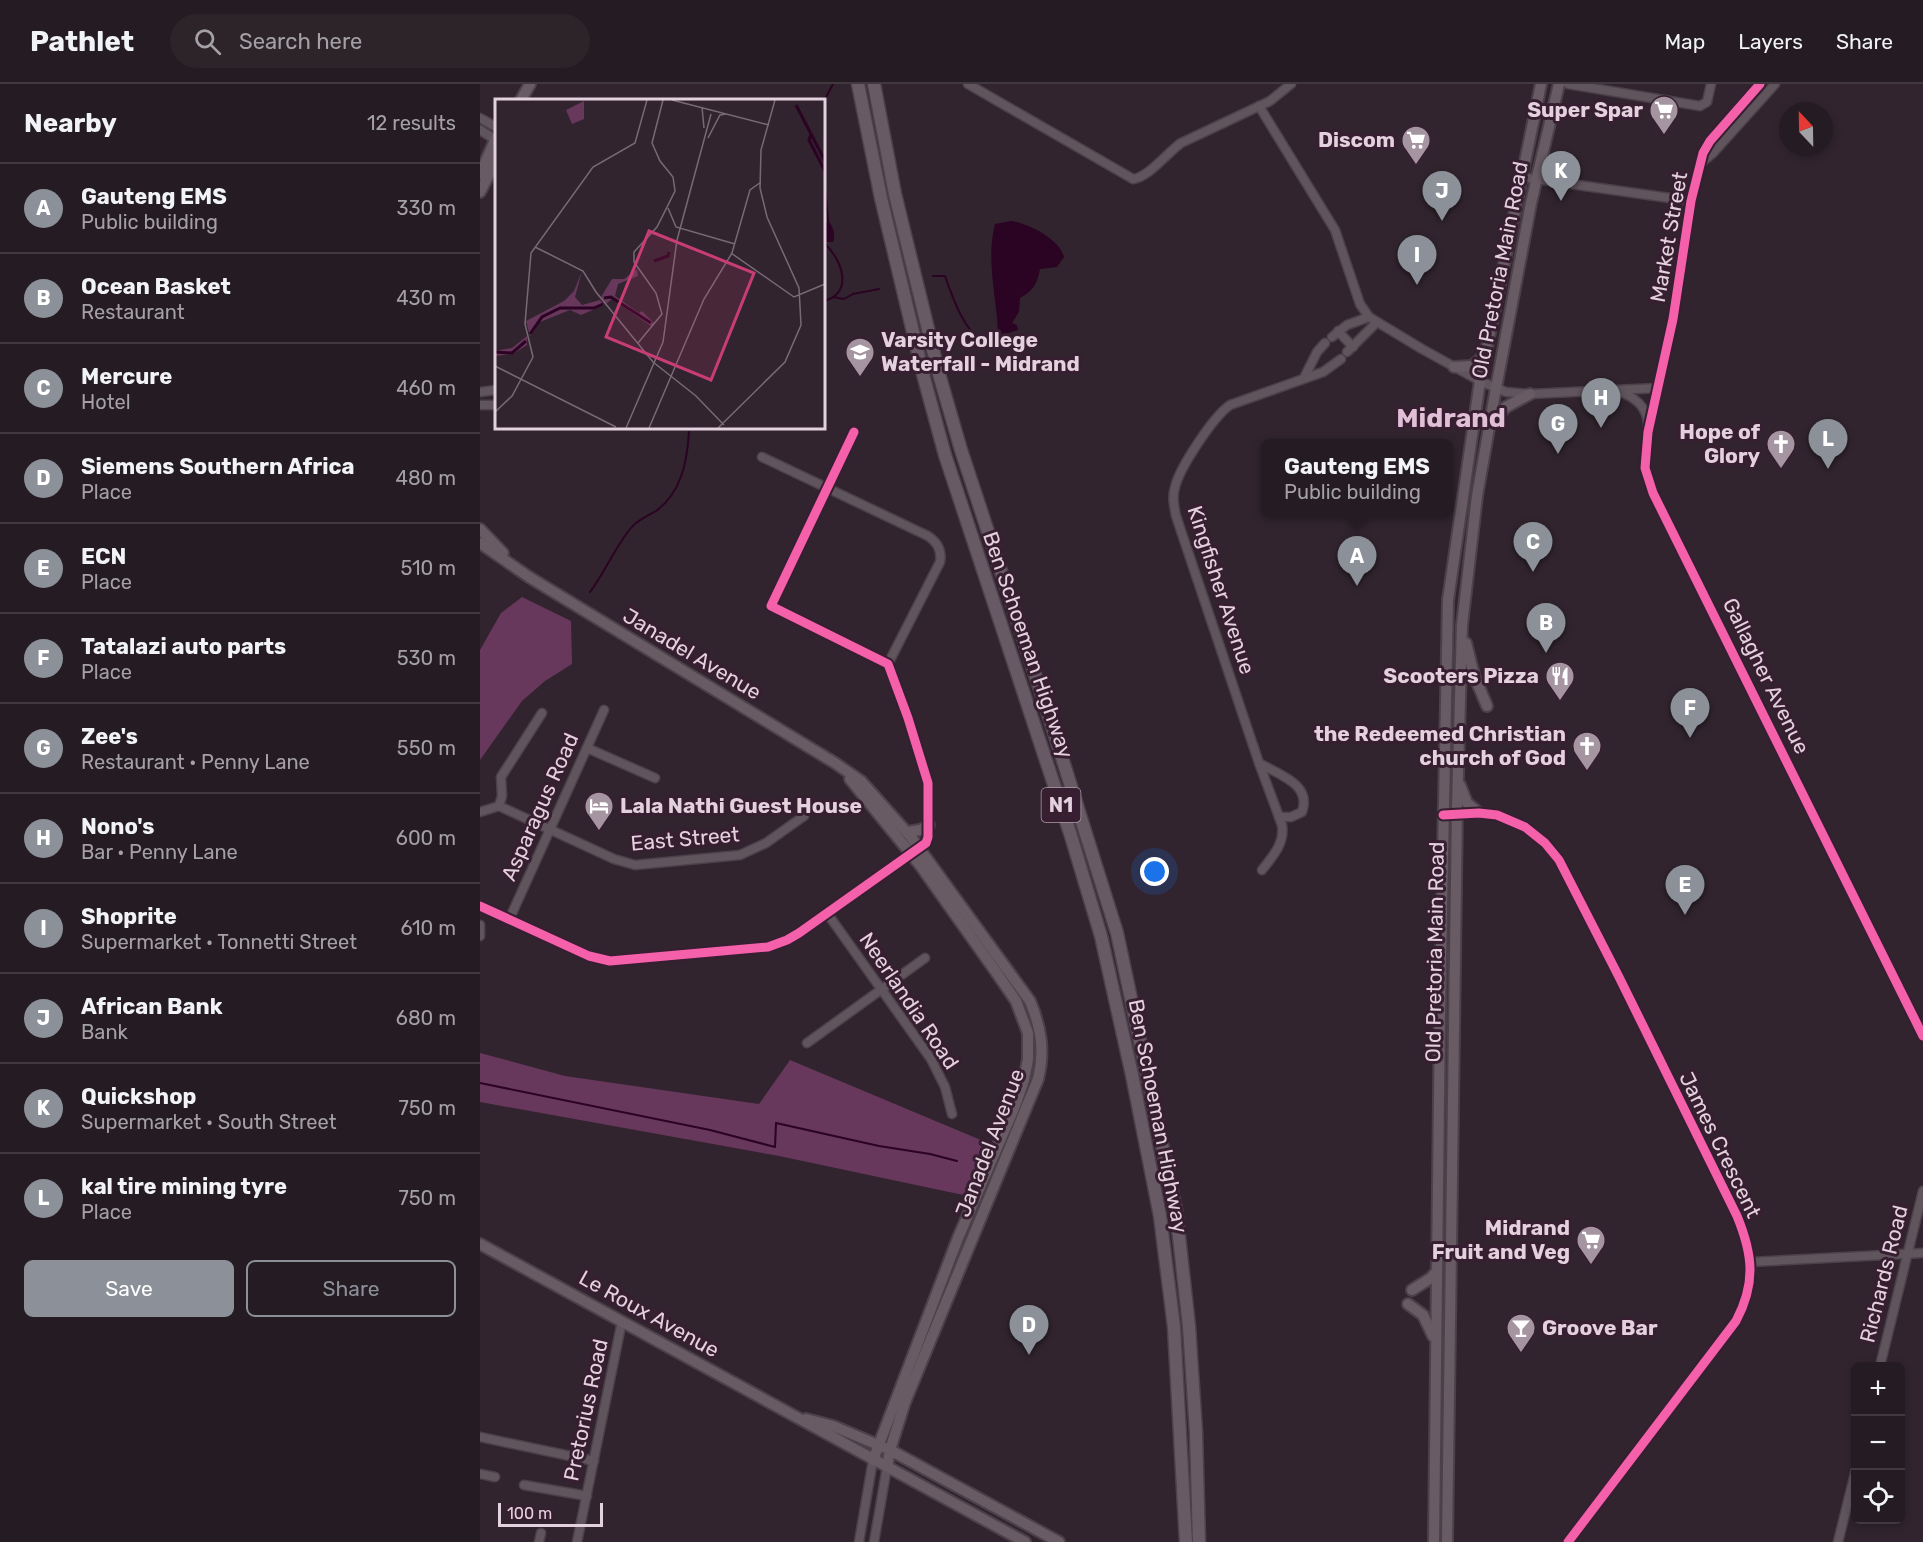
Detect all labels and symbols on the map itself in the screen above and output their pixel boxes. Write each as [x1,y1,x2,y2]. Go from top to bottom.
supermarket icon: Super Spar [1648,94,1680,136]
place label: Super Spar [1527,97,1643,122]
inset map [495,99,825,429]
north arrow [1779,102,1833,156]
supermarket icon: Discom [1400,124,1432,166]
place label: Discom [1318,127,1395,152]
pin: K [1542,152,1580,201]
street label: Old Pretoria Main Road [1466,159,1533,381]
street label: Market Street [1645,170,1692,304]
pin: J [1422,172,1462,221]
pin: I [1398,236,1436,285]
place label: Varsity College Waterfall - Midrand [881,327,1080,376]
school or university icon: Varsity College Waterfall - Midrand [844,336,876,378]
pin: H [1582,378,1620,428]
district label: Midrand [1396,402,1506,434]
pin: G [1538,404,1578,454]
place label: Hope of Glory [1679,419,1761,468]
pin: L [1808,420,1848,469]
church icon: Hope of Glory [1765,428,1797,470]
street label: Kingfisher Avenue [1182,503,1260,677]
pin: C [1514,522,1552,572]
street label: Ben Schoeman Highway [978,528,1079,762]
pin: A [1338,536,1376,586]
street label: Gallagher Avenue [1718,594,1815,758]
street label: Janadel Avenue [619,603,766,705]
pin: B [1526,604,1566,653]
restaurant icon: Scooters Pizza [1544,660,1576,702]
place label: Scooters Pizza [1383,663,1539,688]
pin: F [1670,688,1710,738]
place label: the Redeemed Christian church of God [1314,721,1566,770]
street label: Asparagus Road [496,729,583,885]
church icon: the Redeemed Christian church of God [1571,730,1603,772]
road number: N1 [1042,788,1080,822]
hotel icon: Lala Nathi Guest House [583,790,615,832]
place label: Lala Nathi Guest House [620,793,862,818]
street label: East Street [630,821,740,856]
street label: Old Pretoria Main Road [1420,841,1449,1063]
your location [1140,857,1169,886]
pin: E [1666,866,1704,915]
street label: Neerlandia Road [854,928,964,1074]
street label: Ben Schoeman Highway [1124,997,1194,1235]
street label: Janadel Avenue [950,1065,1029,1220]
street label: James Crescent [1674,1068,1767,1222]
street label: Richards Road [1854,1203,1913,1345]
place label: Midrand Fruit and Veg [1432,1215,1570,1264]
supermarket icon: Midrand Fruit and Veg [1575,1224,1607,1266]
street label: Le Roux Avenue [575,1265,724,1362]
pin: D [1010,1306,1048,1355]
bar icon: Groove Bar [1505,1312,1537,1354]
place label: Groove Bar [1542,1315,1658,1340]
street label: Pretorius Road [558,1337,613,1483]
scale bar [498,1500,603,1528]

